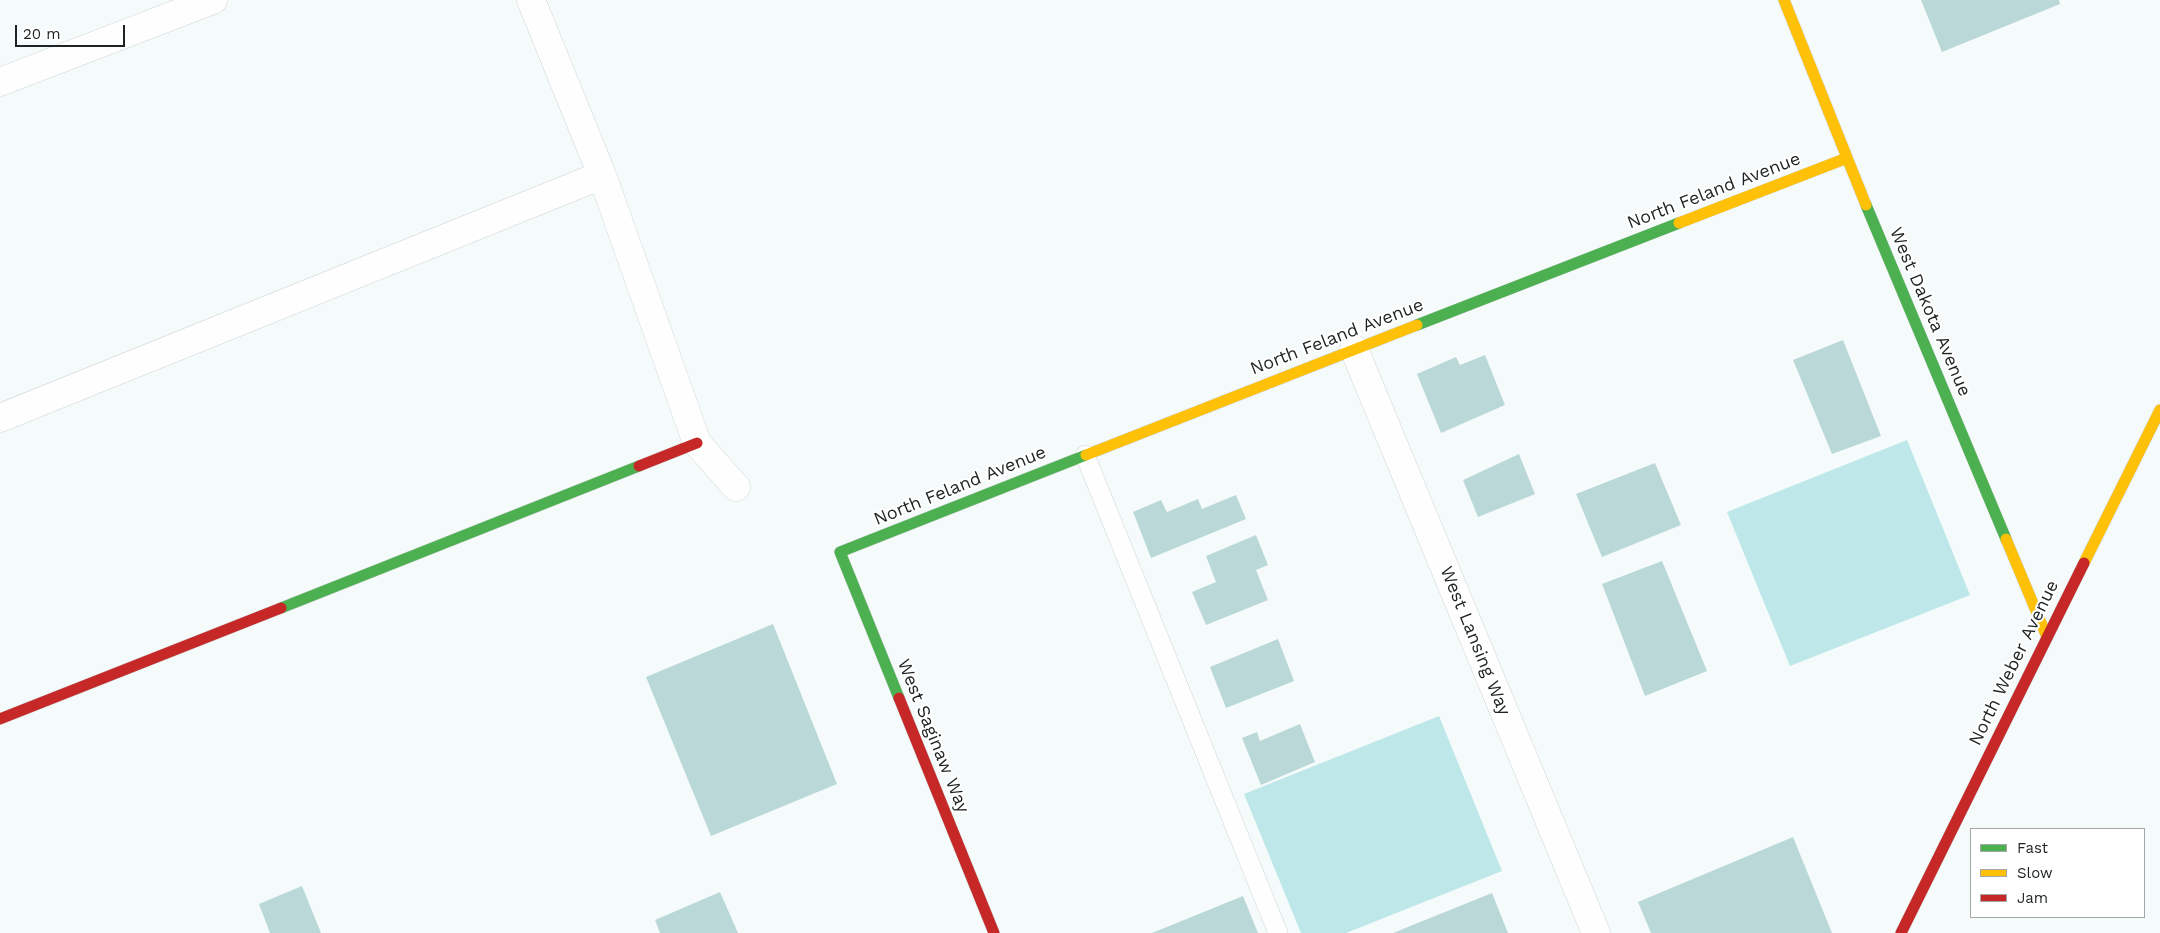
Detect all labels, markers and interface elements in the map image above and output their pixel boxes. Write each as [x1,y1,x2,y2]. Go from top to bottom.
scale bar [18,15,128,47]
text: 20 m [23,25,61,43]
street label: North Feland Avenue [1624,148,1804,234]
street label: West Dakota Avenue [1885,224,1975,400]
street label: North Feland Avenue [1247,294,1427,380]
street label: North Feland Avenue [871,442,1049,530]
street label: West Lansing Way [1435,563,1515,719]
street label: North Weber Avenue [1965,577,2063,749]
street label: West Saginaw Way [892,656,974,816]
legend [1970,828,2145,918]
text: Fast [2017,839,2048,857]
text: Slow [2017,864,2053,882]
text: Jam [2017,889,2048,907]

